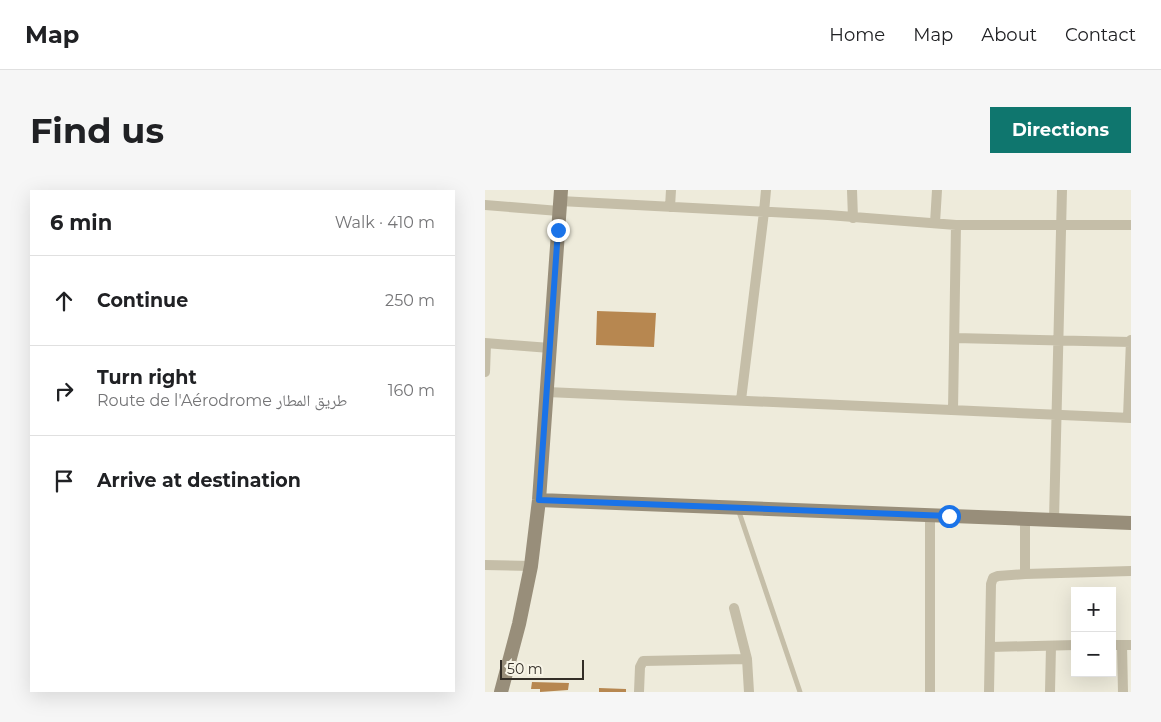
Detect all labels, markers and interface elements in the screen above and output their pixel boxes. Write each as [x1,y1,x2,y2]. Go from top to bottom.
text: Map [25,20,79,49]
text: Home [829,24,885,46]
text: Map [913,24,953,46]
text: About [981,24,1037,46]
text: Contact [1065,24,1136,46]
button: Directions [990,107,1131,153]
text: Find us [30,109,164,152]
text: 6 min [50,210,112,235]
text: Walk · 410 m [335,213,435,232]
route end [547,219,570,242]
icon: ahead [50,287,78,315]
text: Continue [97,289,188,312]
text: 250 m [385,291,435,310]
text: Turn right [97,366,197,389]
icon: right [50,377,78,405]
text: 160 m [388,381,435,400]
text: Route de l'Aérodrome طريق المطار [97,391,347,410]
icon: arrive [50,467,78,495]
text: Arrive at destination [97,469,301,492]
route start [938,505,961,528]
map controls [1071,587,1116,677]
button: + [1071,587,1116,632]
button: − [1071,632,1116,677]
scale bar [500,657,584,680]
text: 50 m [507,660,543,678]

